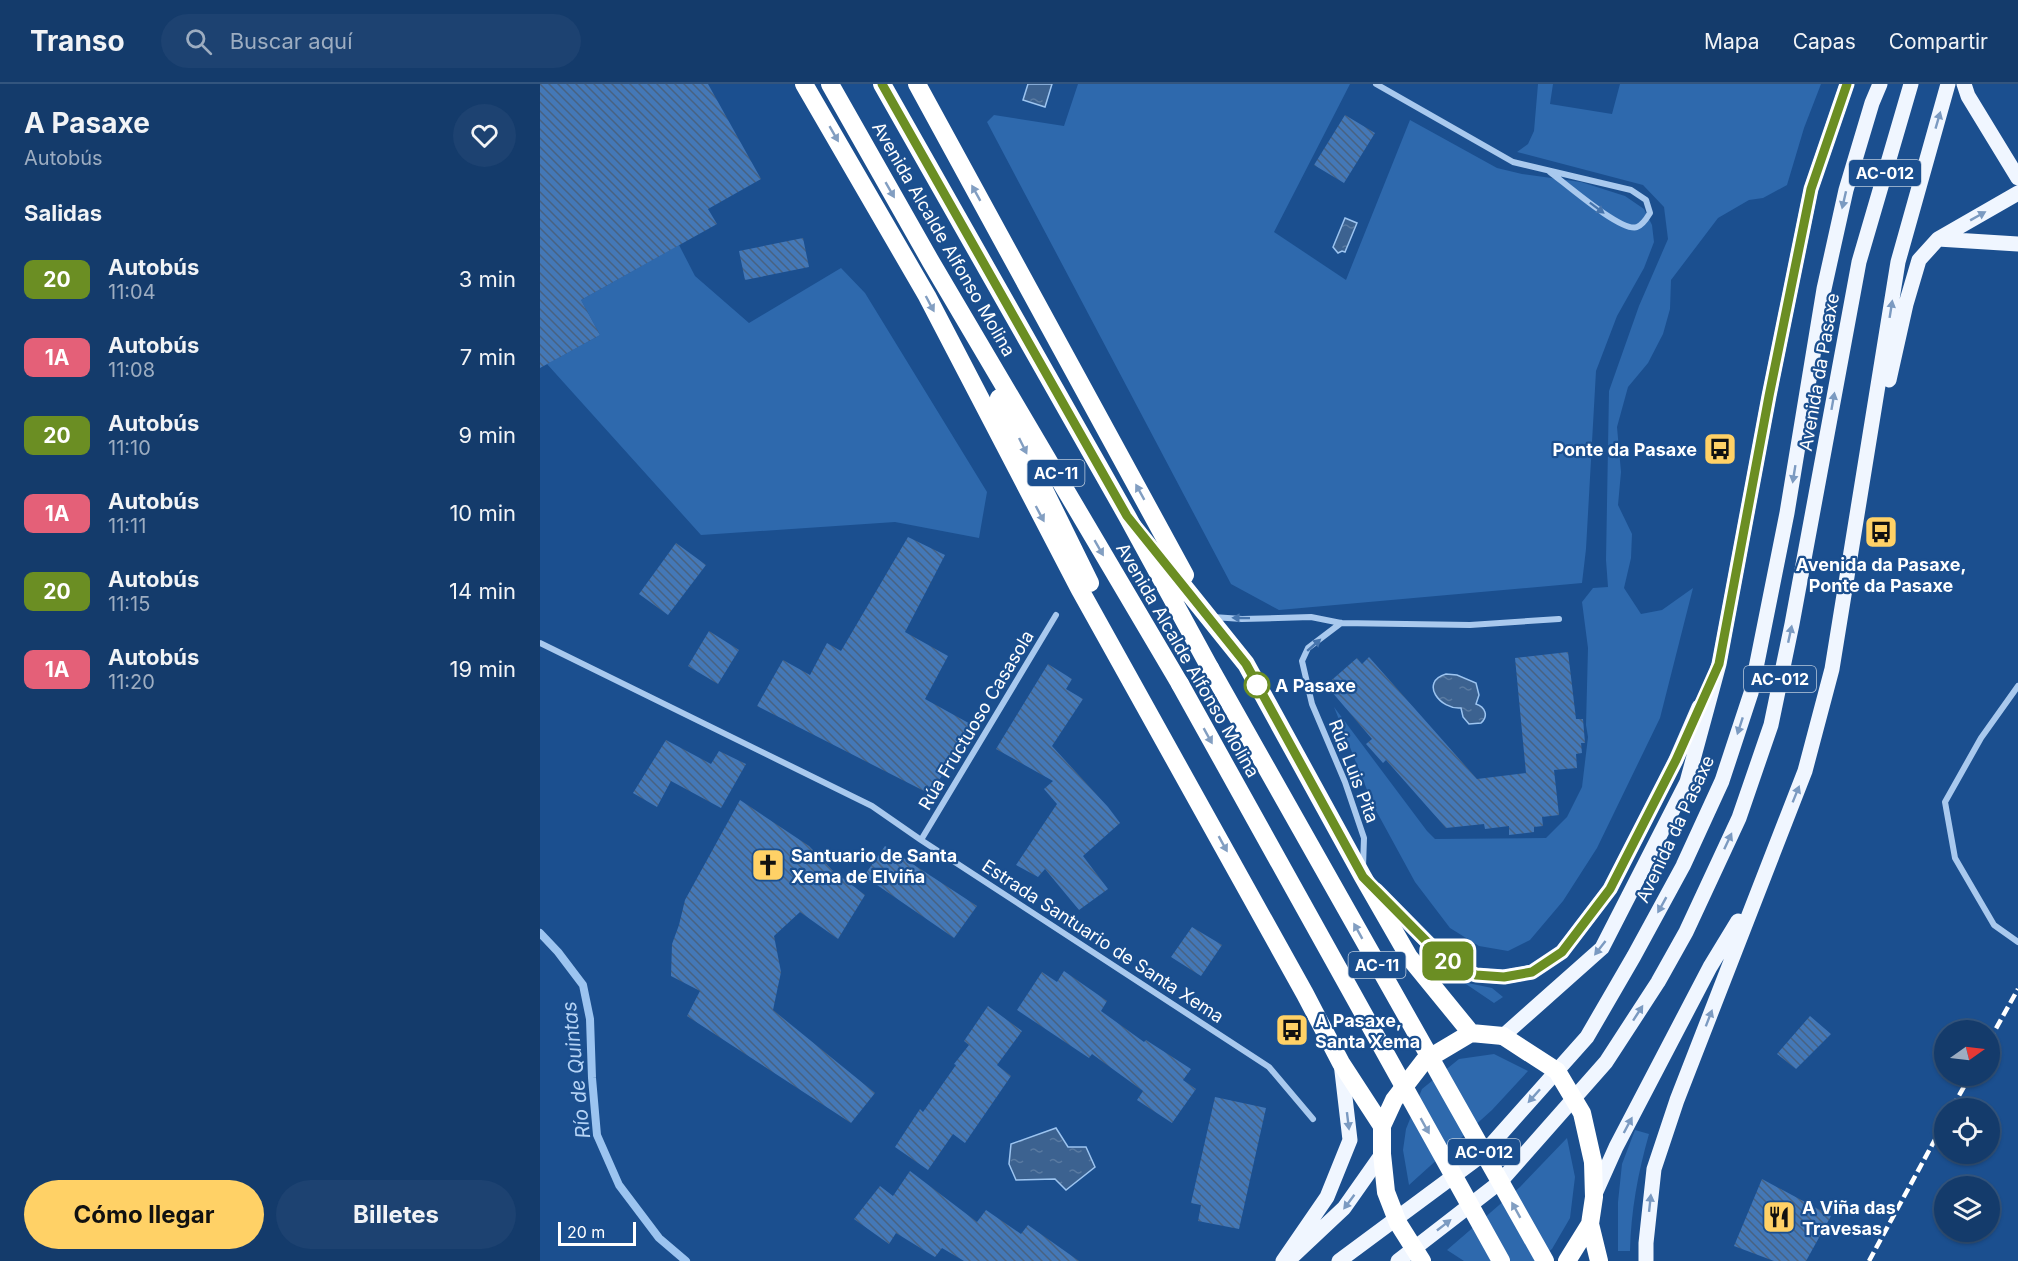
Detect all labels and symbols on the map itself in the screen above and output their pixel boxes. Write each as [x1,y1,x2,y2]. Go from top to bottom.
one-way arrow [1933,111,1943,129]
street label: Avenida Alcalde Alfonso Molina [868,118,1020,360]
one-way arrow [829,126,839,143]
road number: AC-012 [1849,160,1921,186]
one-way arrow [885,181,895,198]
one-way arrow [971,184,981,201]
one-way arrow [1838,191,1848,209]
one-way arrow [1589,201,1604,213]
one-way arrow [1970,211,1987,221]
street label: Avenida da Pasaxe [1795,291,1843,453]
one-way arrow [925,295,935,312]
one-way arrow [1886,299,1895,318]
one-way arrow [1829,391,1838,410]
bus stop icon: Ponte da Pasaxe [1702,431,1738,467]
one-way arrow [1017,437,1027,455]
place label: Ponte da Pasaxe [1553,439,1697,460]
road number: AC-11 [1028,460,1084,486]
one-way arrow [1789,465,1798,484]
one-way arrow [1135,483,1145,500]
one-way arrow [1035,505,1045,522]
bus stop icon: Avenida da Pasaxe, Ponte da Pasaxe [1863,514,1899,550]
street label: Avenida Alcalde Alfonso Molina [1112,539,1264,781]
one-way arrow [1094,540,1105,556]
place label: Avenida da Pasaxe, Ponte da Pasaxe [1796,554,1966,596]
one-way arrow [1232,613,1251,623]
one-way arrow [1786,624,1795,643]
street label: Rúa Fructuoso Casasola [914,627,1038,813]
one-way arrow [1306,639,1321,652]
road number: AC-012 [1744,666,1816,692]
marker: A Pasaxe [1244,672,1270,698]
place label: A Pasaxe [1275,675,1356,696]
street label: Rúa Luis Pita [1325,716,1383,826]
one-way arrow [1735,717,1744,735]
one-way arrow [1203,727,1213,744]
street label: Avenida da Pasaxe [1632,752,1718,906]
one-way arrow [1792,785,1801,803]
one-way arrow [1724,832,1733,849]
one-way arrow [1218,836,1228,853]
place label: Santuario de Santa Xema de Elviña [791,845,957,887]
church icon: Santuario de Santa Xema de Elviña [750,847,786,883]
street label: Estrada Santuario de Santa Xema [978,855,1228,1027]
one-way arrow [1657,896,1667,913]
one-way arrow [1353,922,1363,939]
one-way arrow [1593,940,1606,956]
line badge: 20 [1421,942,1475,980]
road number: AC-11 [1348,952,1406,978]
water label: Río de Quintas [557,1000,595,1140]
one-way arrow [1632,1005,1643,1021]
one-way arrow [1704,1008,1714,1026]
place label: A Pasaxe, Santa Xema [1315,1010,1420,1052]
bus stop icon: A Pasaxe, Santa Xema [1274,1012,1310,1048]
north arrow [1934,1020,2000,1086]
one-way arrow [1528,1088,1541,1103]
one-way arrow [1343,1112,1352,1131]
one-way arrow [1623,1117,1633,1134]
one-way arrow [1420,1118,1431,1134]
road number: AC-012 [1448,1139,1520,1165]
one-way arrow [1646,1193,1655,1212]
one-way arrow [1343,1194,1355,1209]
place label: A Viña das Travesas [1802,1197,1896,1239]
restaurant icon: A Viña das Travesas [1761,1199,1797,1235]
one-way arrow [1511,1201,1521,1218]
scale bar [558,1219,636,1246]
one-way arrow [1436,1219,1452,1232]

